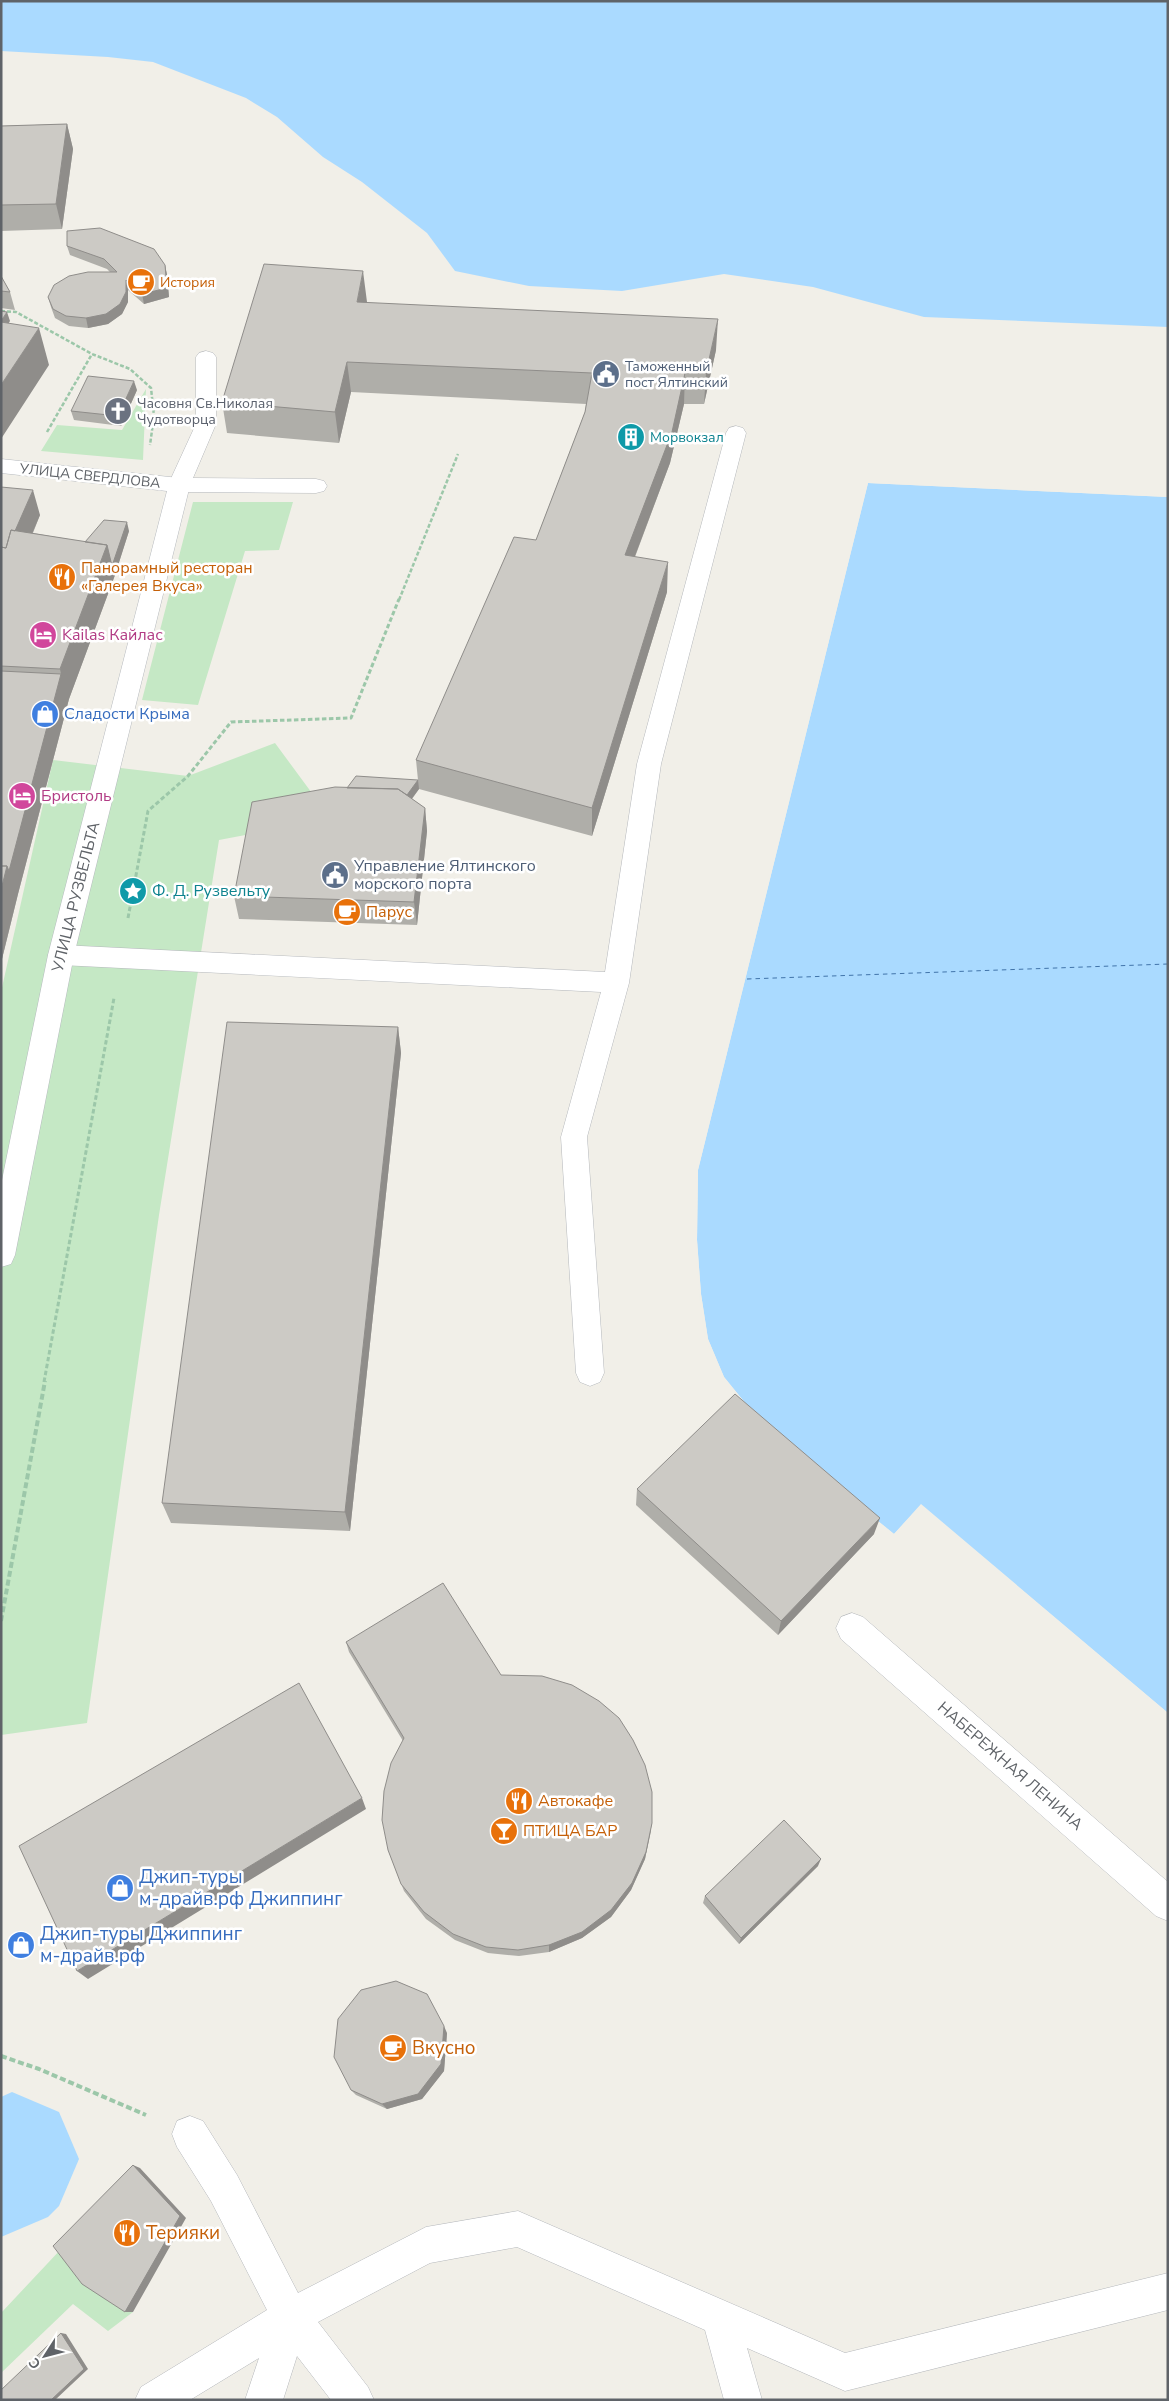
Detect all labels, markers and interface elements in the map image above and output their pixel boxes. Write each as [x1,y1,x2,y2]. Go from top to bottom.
cafe icon: История [126,267,156,297]
place label: История [160,273,215,292]
place label: Таможенный пост Ялтинский [625,357,728,392]
public building icon: Таможенный пост Ялтинский [591,359,621,389]
place label: Часовня Св.Николая Чудотворца [137,394,273,429]
church icon: Часовня Св.Николая Чудотворца [103,396,133,426]
building icon: Морвокзал [616,422,646,452]
place label: Морвокзал [650,428,724,447]
street label: УЛИЦА СВЕРДЛОВА [18,459,161,493]
place label: Панорамный ресторан «Галерея Вкуса» [81,557,253,597]
restaurant icon: Панорамный ресторан «Галерея Вкуса» [47,562,77,592]
hotel icon: Kailas Кайлас [28,620,58,650]
place label: Kailas Кайлас [62,624,163,646]
shop icon: Сладости Крыма [30,699,60,729]
place label: Сладости Крыма [64,703,190,725]
hotel icon: Бристоль [7,781,37,811]
place label: Бристоль [41,785,112,807]
street label: УЛИЦА РУЗВЕЛЬТА [46,819,105,975]
place label: Управление Ялтинского морского порта [353,855,536,895]
public building icon: Управление Ялтинского морского порта [320,860,350,890]
place icon: Ф. Д. Рузвельту [118,876,148,906]
place label: Ф. Д. Рузвельту [152,880,271,902]
cafe icon: Парус [332,897,362,927]
place label: Парус [366,901,412,923]
street label: НАБЕРЕЖНАЯ ЛЕНИНА [932,1697,1088,1836]
restaurant icon: Автокафе [504,1786,534,1816]
place label: Автокафе [538,1790,613,1812]
bar icon: ПТИЦА БАР [489,1816,519,1846]
place label: ПТИЦА БАР [523,1820,617,1842]
place label: Джип-туры м-драйв.рф Джиппинг [139,1864,342,1912]
shop icon: Джип-туры м-драйв.рф Джиппинг [105,1873,135,1903]
place label: Джип-туры Джиппинг м-драйв.рф [40,1921,242,1969]
shop icon: Джип-туры Джиппинг м-драйв.рф [6,1930,36,1960]
cafe icon: Вкусно [378,2033,408,2063]
place label: Вкусно [412,2035,476,2061]
restaurant icon: Терияки [112,2218,142,2248]
place label: Терияки [146,2220,220,2246]
north arrow [20,2331,70,2381]
text: С [24,2354,45,2373]

